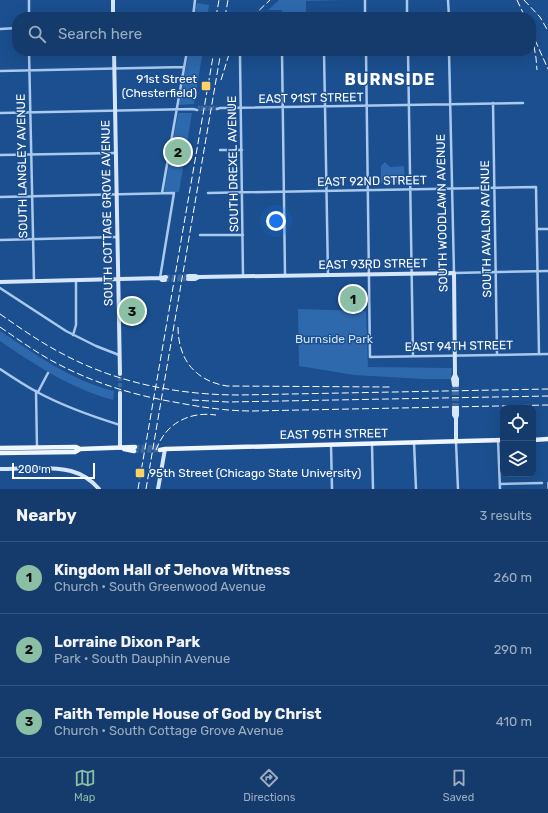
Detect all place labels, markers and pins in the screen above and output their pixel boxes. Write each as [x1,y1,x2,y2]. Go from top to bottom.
place label: 91st Street (Chesterfield) [122,72,197,100]
marker: 91st Street (Chesterfield) [200,80,212,92]
pin: 2 [165,137,191,167]
pin: 1 [340,284,366,314]
pin: 3 [119,296,145,326]
place label: 95th Street (Chicago State University) [149,466,361,480]
marker: 95th Street (Chicago State University) [134,467,146,479]

